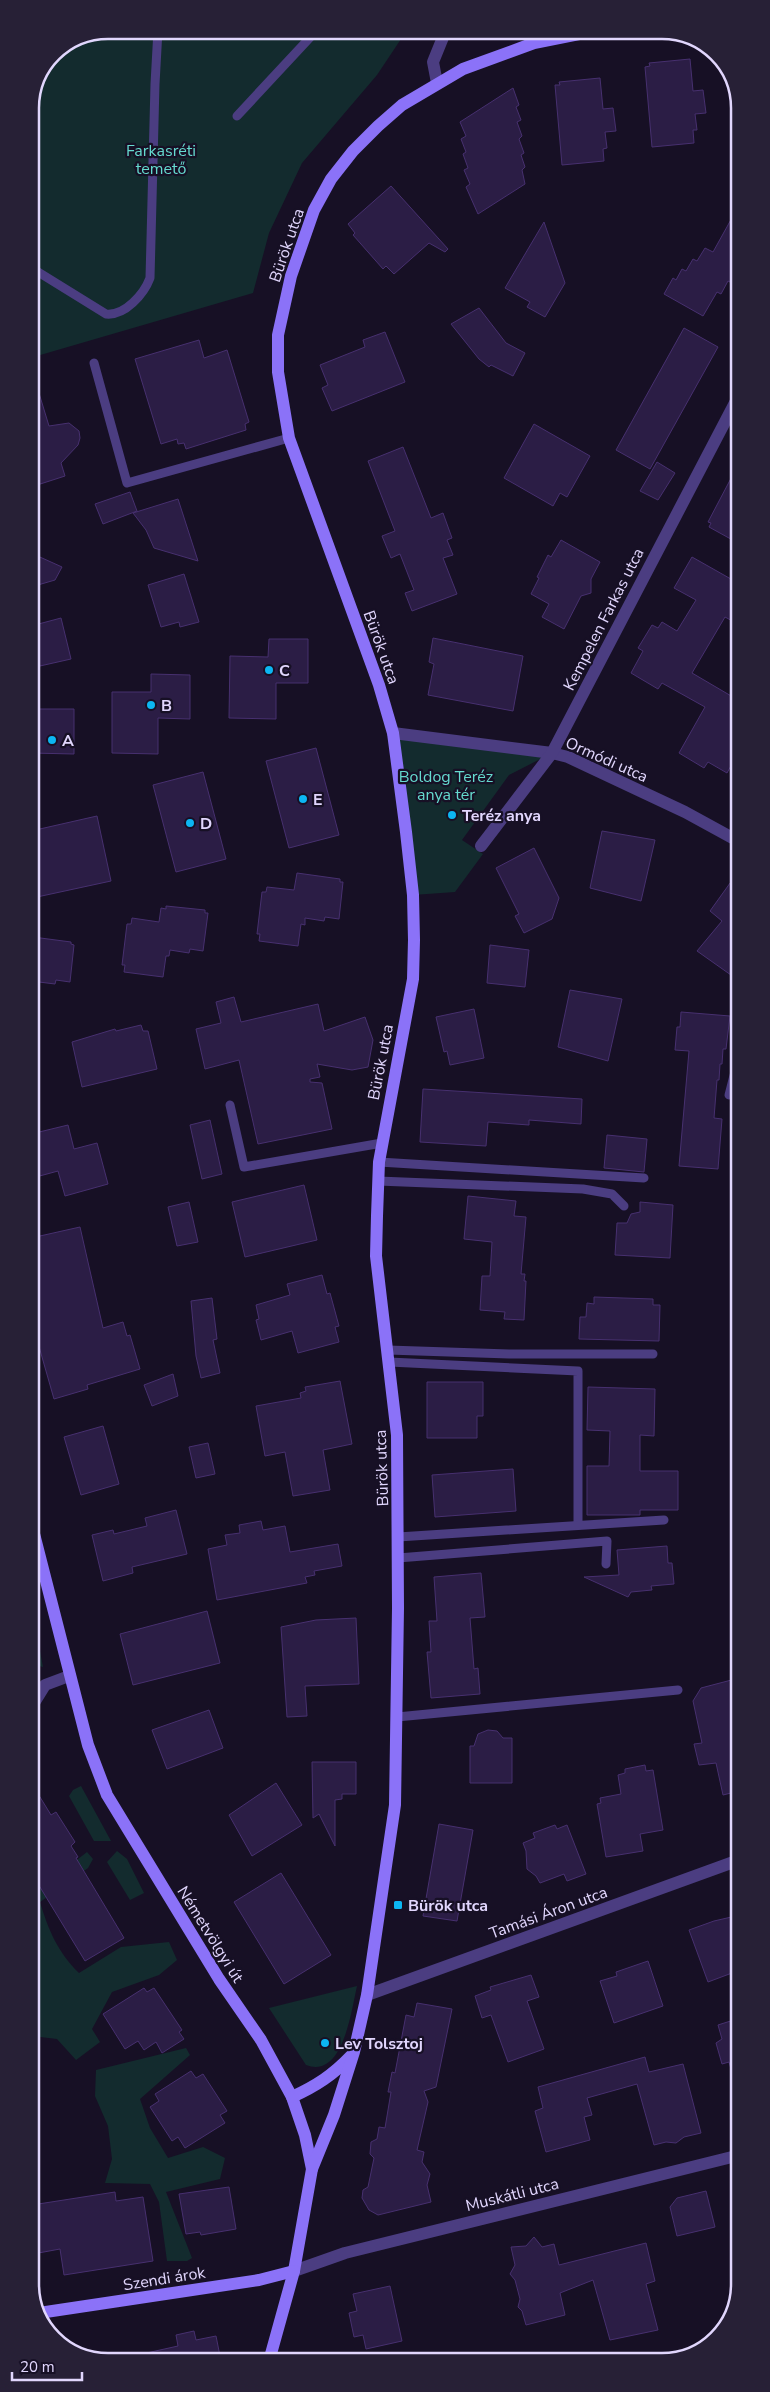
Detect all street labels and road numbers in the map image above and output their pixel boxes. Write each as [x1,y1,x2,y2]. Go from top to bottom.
street label: Bürök utca [264,205,310,285]
street label: Kempelen Farkas utca [558,544,649,695]
street label: Bürök utca [358,608,405,687]
street label: Ormódi utca [562,732,651,788]
street label: Bürök utca [363,1022,399,1102]
street label: Bürök utca [370,1429,394,1507]
street label: Tamási Áron utca [486,1881,611,1945]
street label: Németvölgyi út [172,1882,249,1987]
street label: Muskátli utca [463,2173,561,2217]
street label: Szendi árok [122,2261,208,2296]

